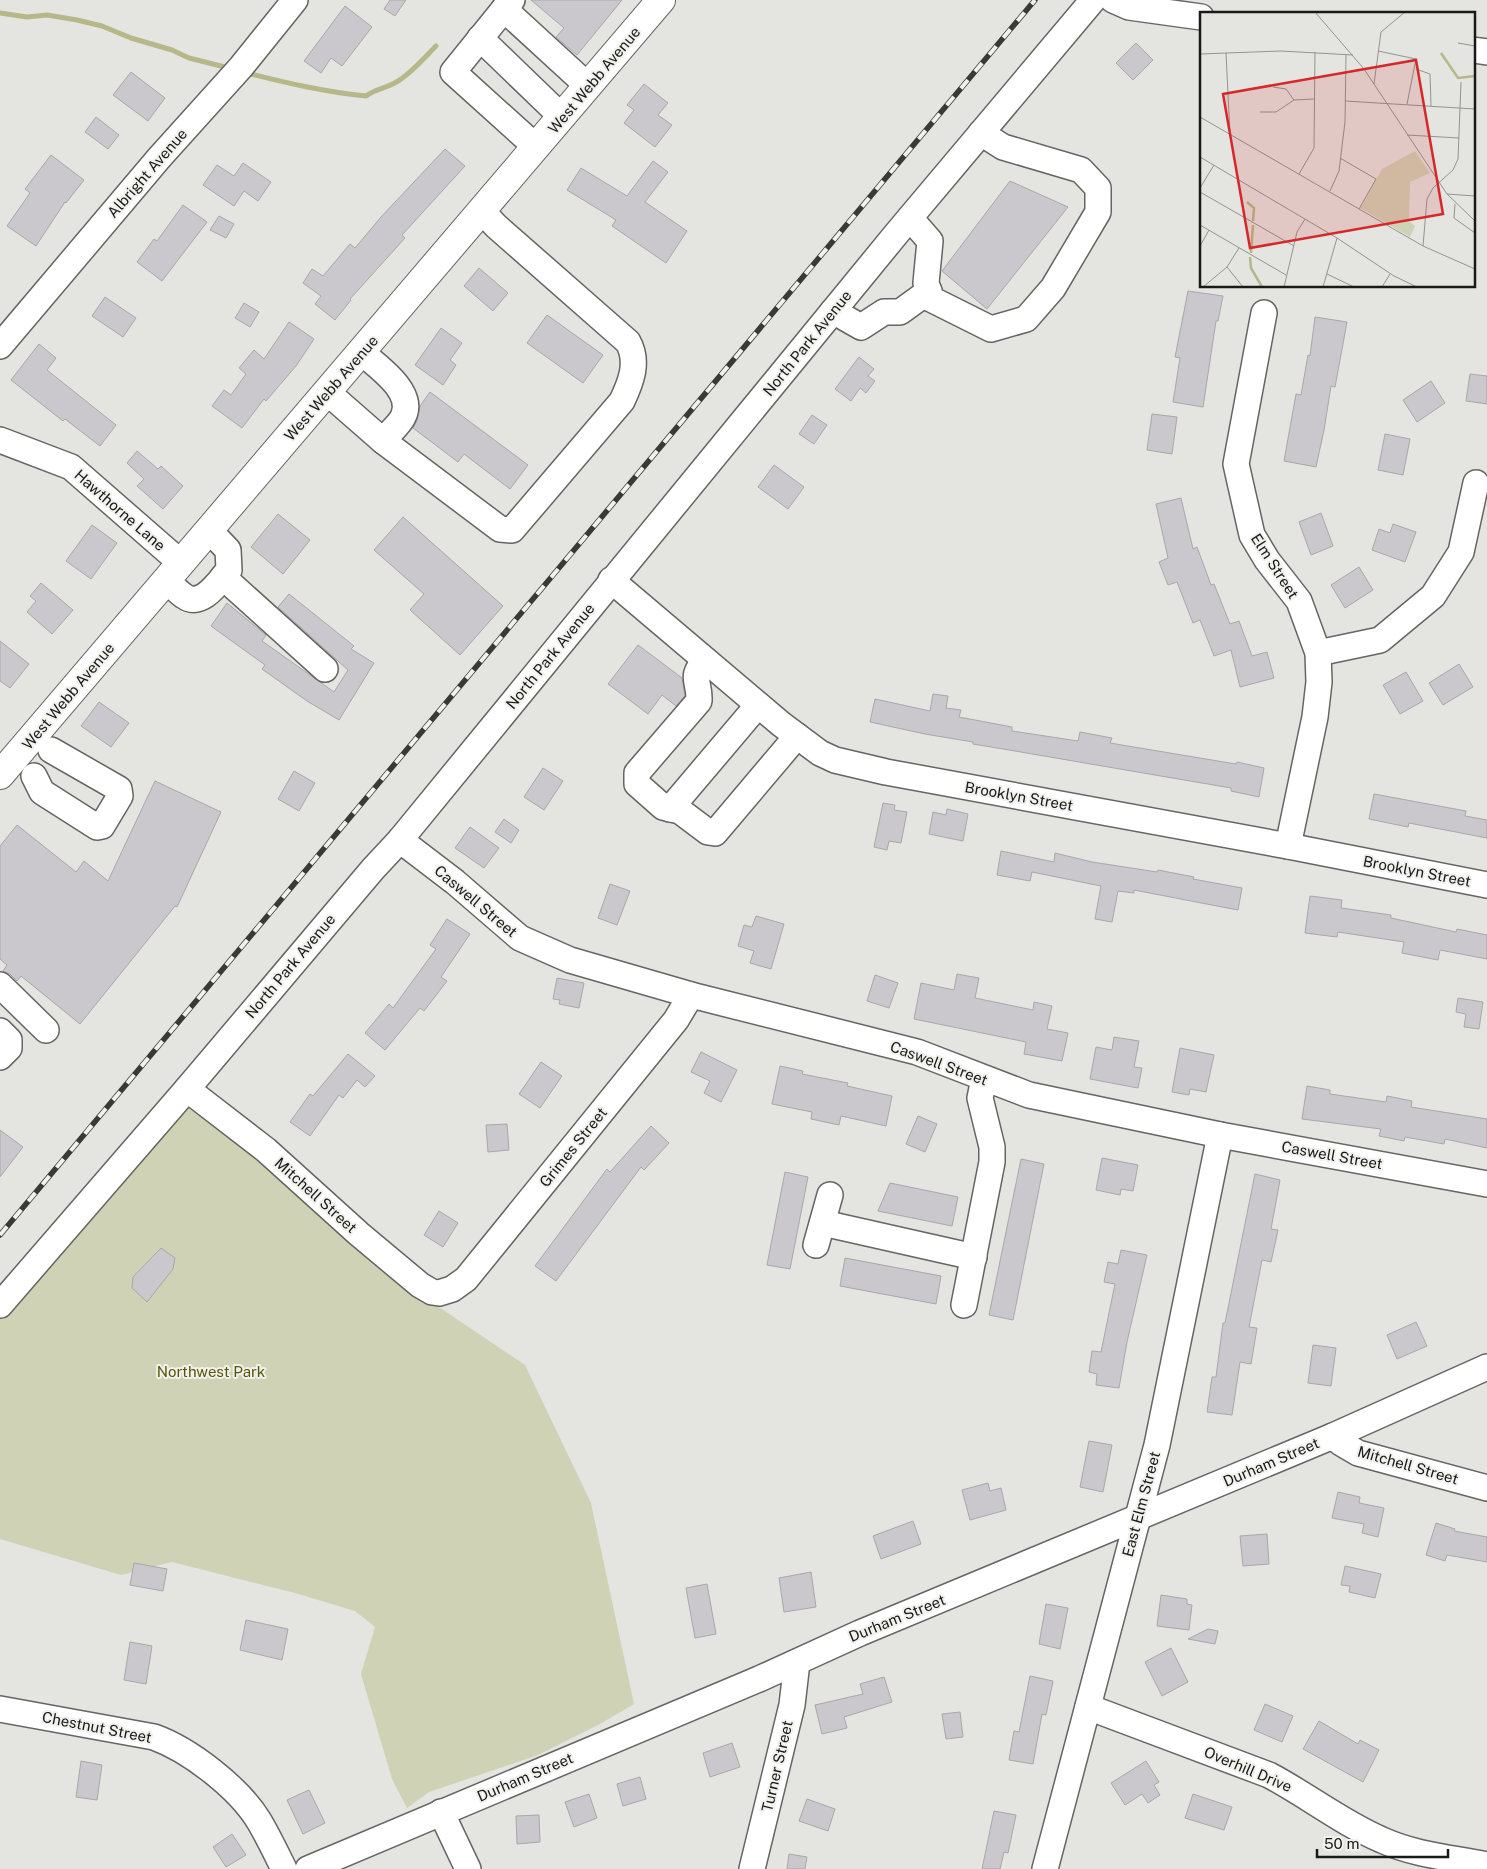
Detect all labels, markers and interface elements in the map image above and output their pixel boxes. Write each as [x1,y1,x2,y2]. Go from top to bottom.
inset map [1200,12,1474,288]
street label: West Webb Avenue [545,23,643,137]
street label: Albright Avenue [104,125,190,221]
street label: North Park Avenue [759,287,855,399]
street label: West Webb Avenue [281,332,381,444]
street label: Hawthorne Lane [71,466,169,554]
street label: Elm Street [1248,530,1302,602]
street label: North Park Avenue [502,600,598,712]
street label: West Webb Avenue [19,639,117,753]
street label: Brooklyn Street [964,778,1075,814]
street label: Brooklyn Street [1362,852,1473,890]
street label: Caswell Street [431,862,521,941]
street label: North Park Avenue [242,911,338,1021]
street label: Caswell Street [888,1038,990,1089]
street label: Grimes Street [536,1104,610,1190]
street label: Caswell Street [1280,1138,1384,1172]
street label: Mitchell Street [272,1154,361,1236]
park label: Northwest Park [157,1363,265,1380]
street label: Durham Street [1221,1434,1322,1490]
street label: Mitchell Street [1356,1442,1461,1488]
street label: East Elm Street [1119,1449,1163,1559]
street label: Durham Street [846,1591,948,1645]
street label: Chestnut Street [41,1708,153,1746]
street label: Turner Street [758,1719,796,1813]
street label: Overhill Drive [1202,1743,1294,1795]
street label: Durham Street [475,1749,576,1805]
scale bar [1317,1826,1448,1858]
text: 50 m [1324,1835,1359,1852]

